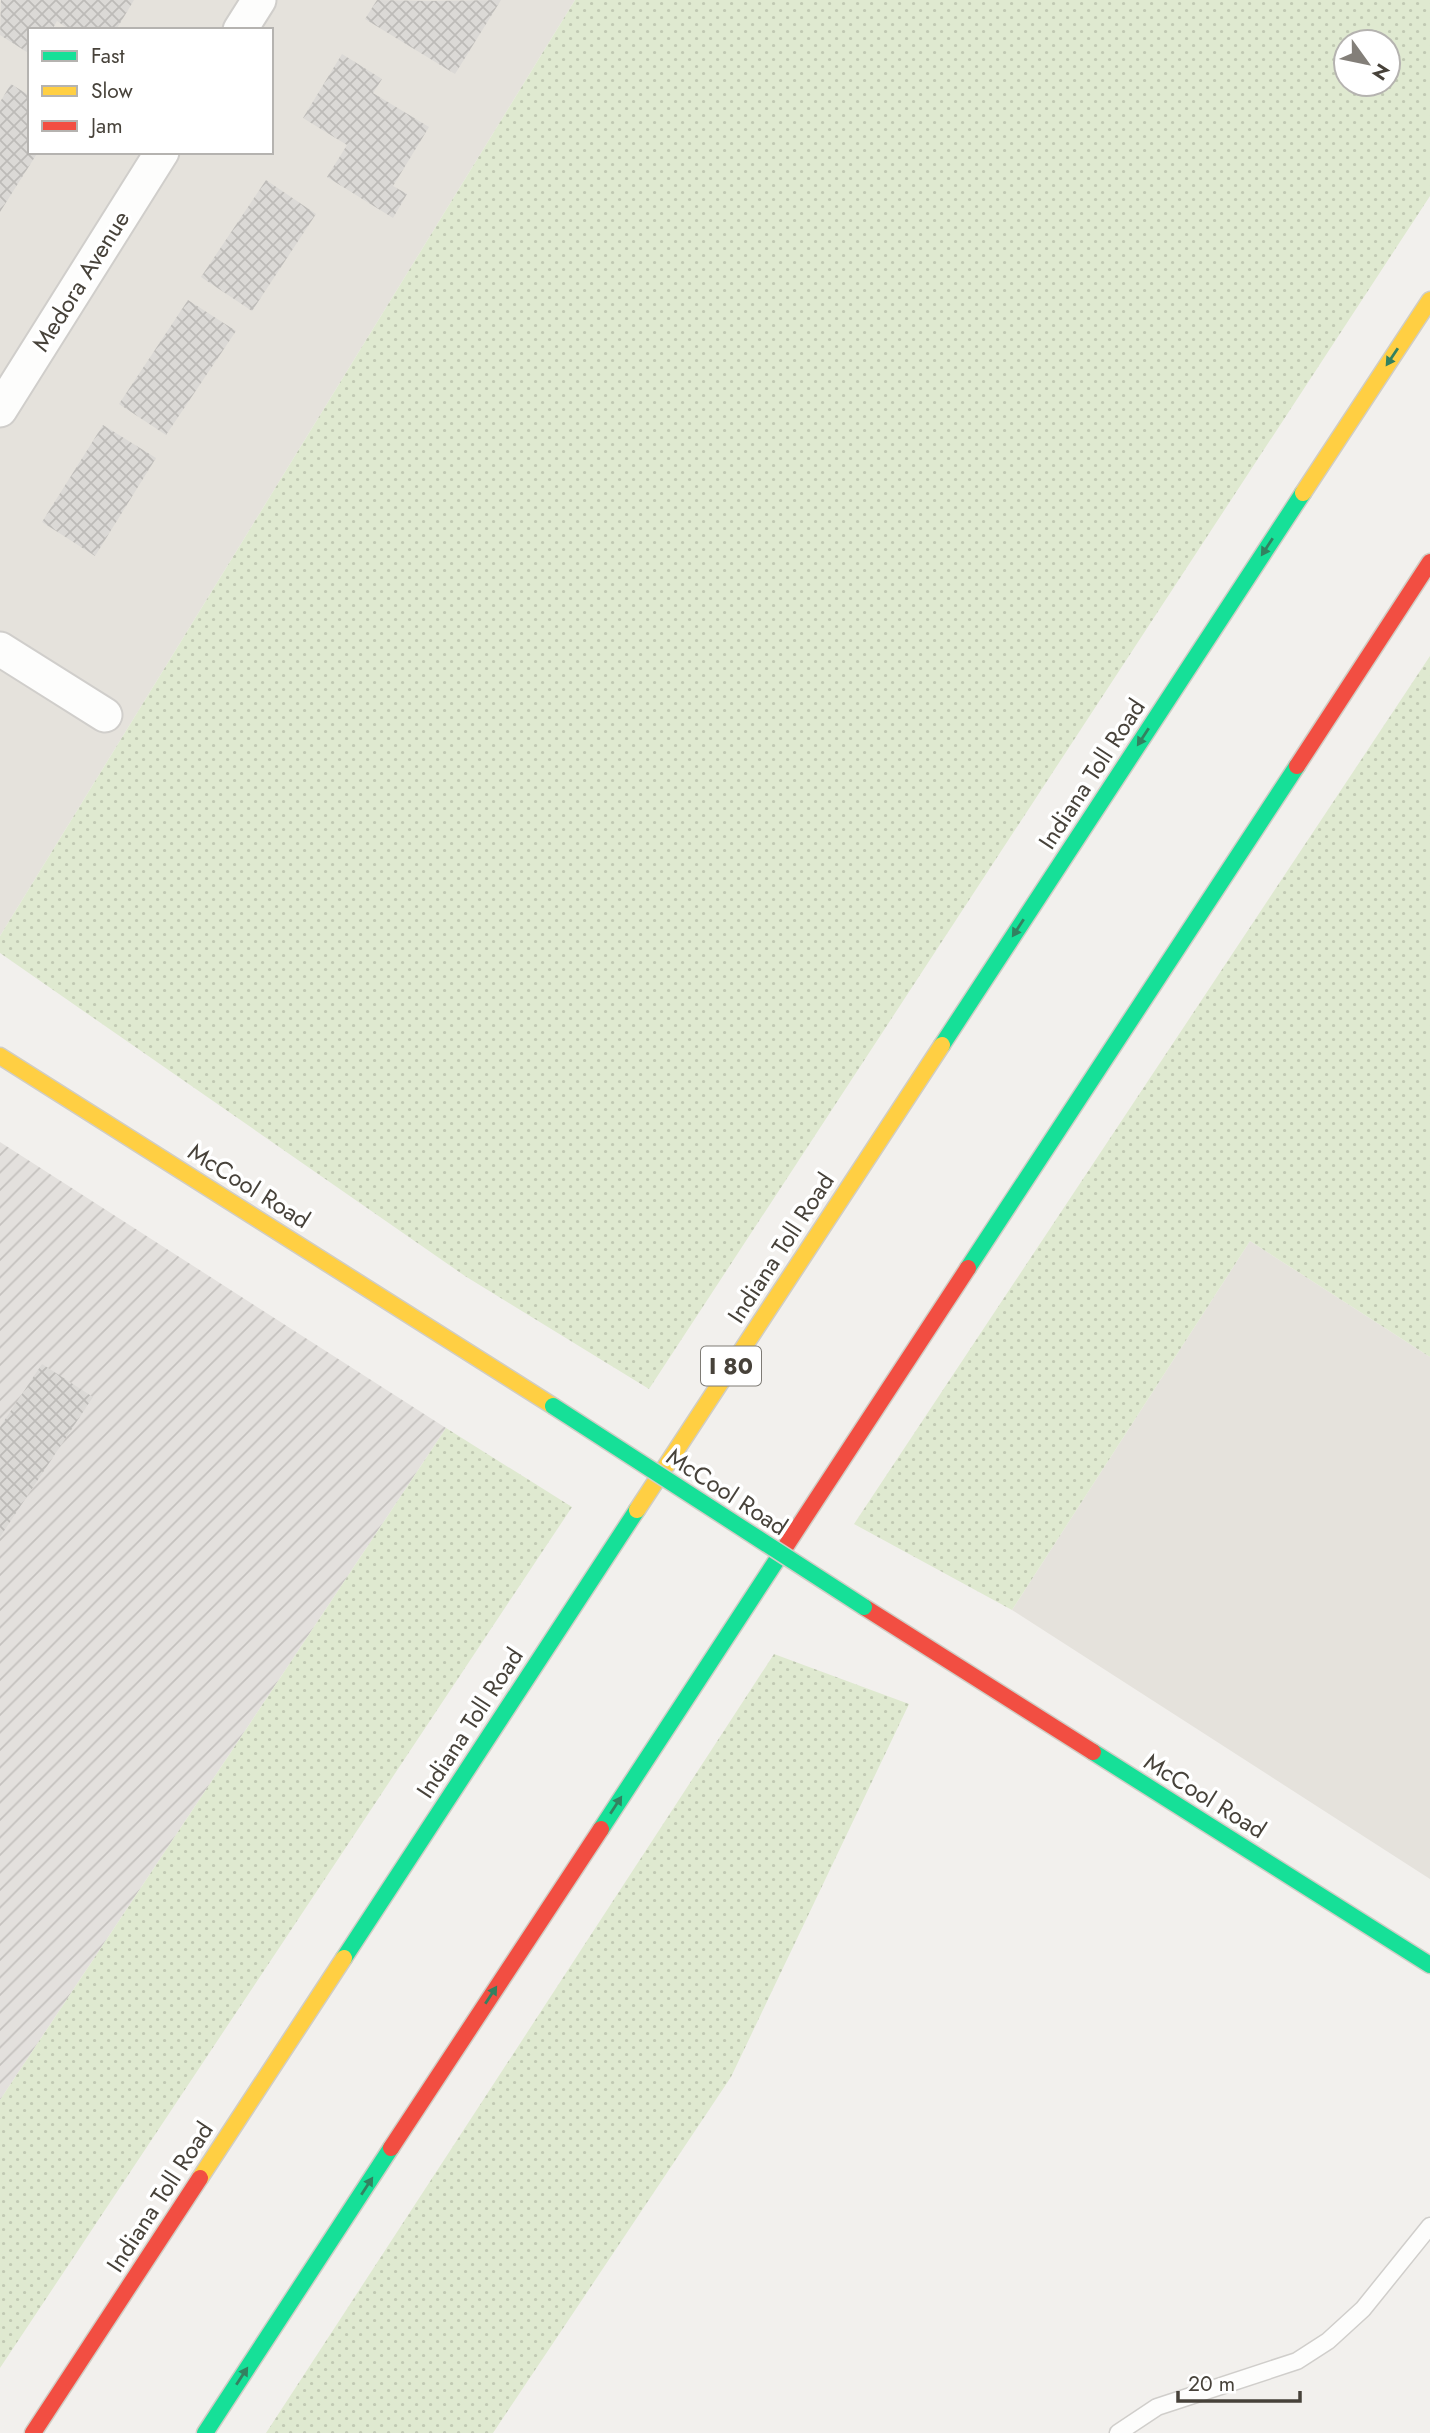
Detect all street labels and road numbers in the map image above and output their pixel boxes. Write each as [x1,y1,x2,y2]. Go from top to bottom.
street label: Medora Avenue [23,203,138,358]
street label: Indiana Toll Road [1030,692,1153,856]
street label: McCool Road [181,1134,317,1237]
street label: Indiana Toll Road [719,1166,842,1330]
road number: I 80 [701,1346,761,1386]
street label: McCool Road [660,1439,795,1544]
street label: Indiana Toll Road [408,1641,531,1805]
street label: McCool Road [1137,1744,1273,1847]
street label: Indiana Toll Road [98,2115,221,2279]

